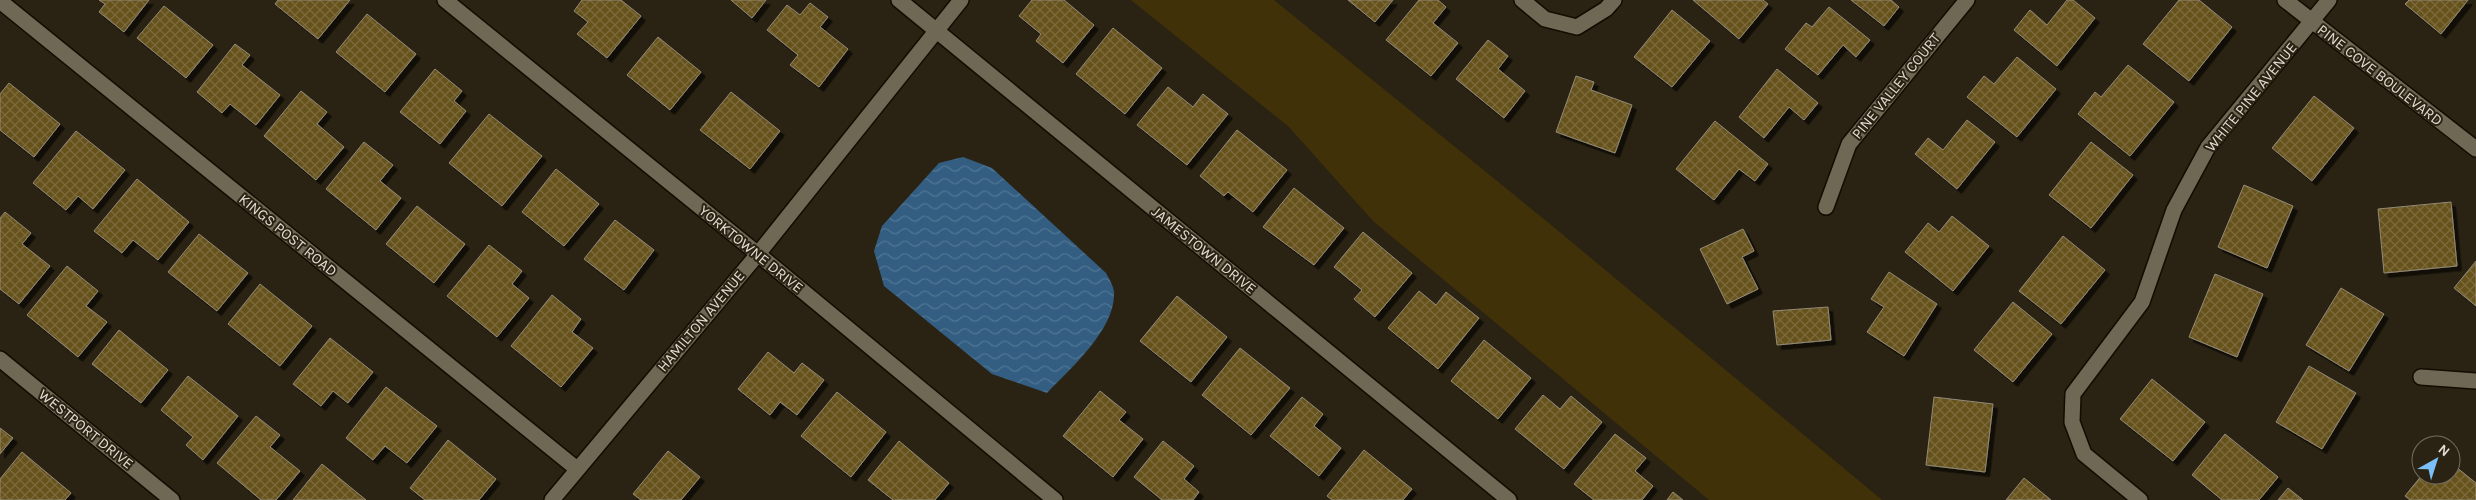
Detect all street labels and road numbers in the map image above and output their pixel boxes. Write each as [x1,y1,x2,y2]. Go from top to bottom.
street label: PINE COVE BOULEVARD [2314,21,2446,129]
street label: PINE VALLEY COURT [1848,29,1945,143]
street label: WHITE PINE AVENUE [2201,39,2301,155]
street label: KINGS POST ROAD [235,190,341,280]
street label: YORKTOWNE DRIVE [695,201,807,297]
street label: JAMESTOWN DRIVE [1148,202,1260,298]
street label: HAMILTON AVENUE [653,267,749,375]
street label: WESTPORT DRIVE [35,385,137,473]

